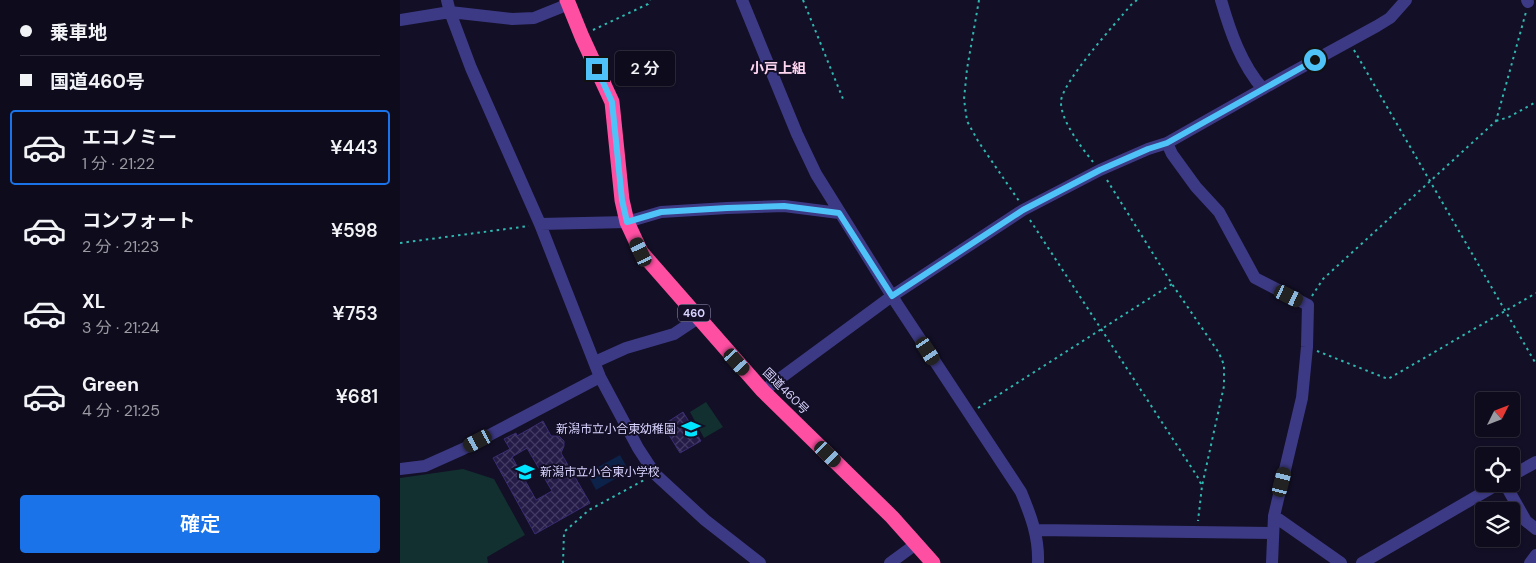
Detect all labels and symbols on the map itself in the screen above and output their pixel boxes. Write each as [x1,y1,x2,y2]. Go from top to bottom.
route start [1304,49,1326,71]
callout: 2 分 [614,52,674,86]
route end [586,58,608,80]
district label: 小戸上組 [750,59,806,77]
car [627,235,654,269]
car [1272,283,1305,309]
road number: 460 [678,304,710,322]
car [913,334,942,368]
car [721,346,752,378]
street label: 国道460号 [759,364,813,418]
north arrow [1475,392,1520,438]
school or university icon: 新潟市立小合東幼稚園 [680,418,702,440]
place label: 新潟市立小合東幼稚園 [556,421,676,437]
car [461,427,494,455]
car [812,438,844,470]
school or university icon: 新潟市立小合東小学校 [514,461,536,483]
place label: 新潟市立小合東小学校 [540,464,660,480]
car [1271,466,1292,498]

